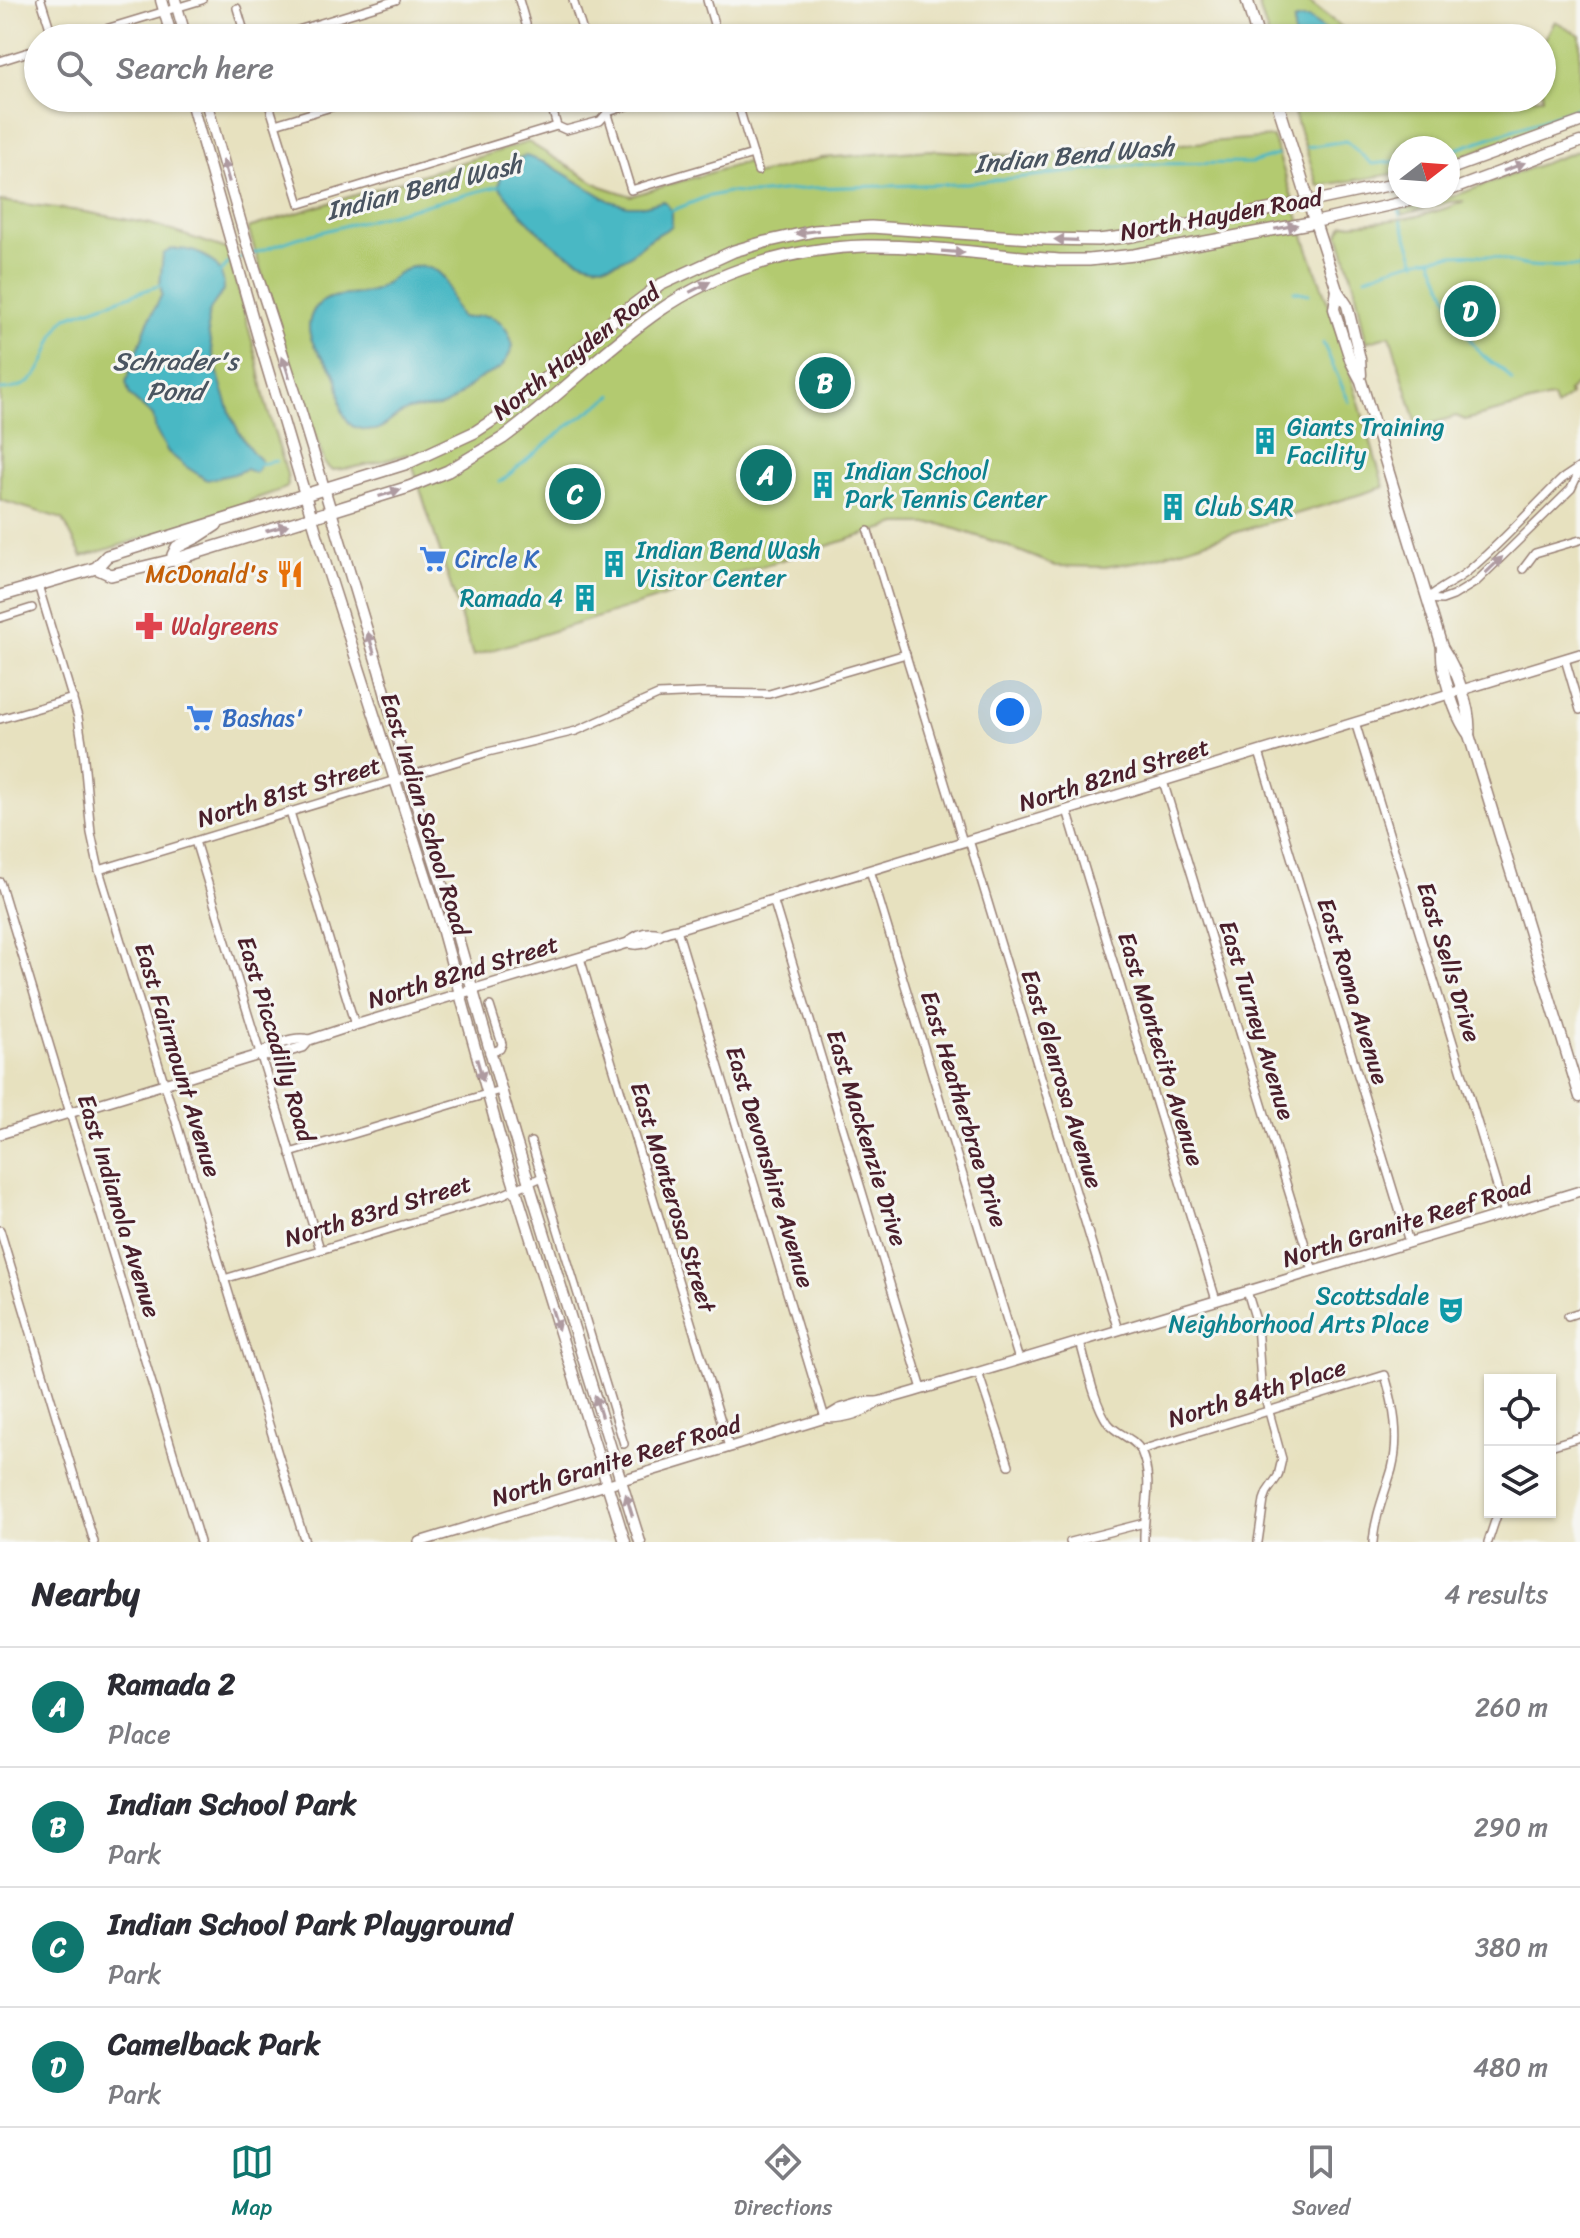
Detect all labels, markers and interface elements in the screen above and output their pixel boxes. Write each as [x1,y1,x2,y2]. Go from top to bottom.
search box [24,24,1556,112]
text: Search here [116,41,274,95]
icon: search [52,46,96,90]
water label: Indian Bend Wash [971,123,1178,187]
north arrow [1388,136,1460,208]
water label: Indian Bend Wash [320,140,529,234]
one-way arrow [219,158,232,182]
one-way arrow [1502,160,1526,173]
street label: North Hayden Road [1117,176,1328,253]
one-way arrow [1273,221,1298,233]
one-way arrow [794,226,819,239]
one-way arrow [1053,233,1078,246]
one-way arrow [941,246,966,259]
street label: North Hayden Road [483,271,671,431]
one-way arrow [689,281,712,294]
pin: D [1444,281,1496,341]
water label: Schrader's Pond [113,338,241,414]
pin: B [799,353,851,413]
one-way arrow [280,355,292,379]
place label: Giants Training Facility [1287,406,1445,476]
building icon: Giants Training Facility [1250,426,1280,456]
pin: A [740,445,792,505]
place label: Indian School Park Tennis Center [844,450,1048,520]
pin: C [549,464,601,524]
building icon: Indian School Park Tennis Center [808,470,838,500]
one-way arrow [378,486,402,499]
place label: Club SAR [1195,486,1294,528]
building icon: Club SAR [1158,492,1188,522]
one-way arrow [266,521,290,534]
place label: Indian Bend Wash Visitor Center [635,529,821,599]
place label: Circle K [455,538,540,580]
supermarket icon: Circle K [418,544,448,574]
building icon: Indian Bend Wash Visitor Center [599,549,629,579]
place label: McDonald's [145,553,268,595]
one-way arrow [1484,556,1503,575]
restaurant icon: McDonald's [275,559,305,589]
place label: Ramada 4 [460,577,563,619]
building icon: Ramada 4 [570,583,600,613]
place label: Walgreens [171,605,278,647]
pharmacy icon: Walgreens [134,611,164,641]
one-way arrow [364,631,377,655]
street label: East Indian School Road [368,687,482,942]
your location [990,692,1030,732]
place label: Bashas' [222,697,304,739]
supermarket icon: Bashas' [185,703,215,733]
street label: North 82nd Street [1013,726,1215,824]
street label: North 81st Street [192,744,386,840]
street label: East Sells Drive [1405,877,1493,1047]
street label: East Roma Avenue [1305,892,1401,1090]
street label: East Turney Avenue [1207,915,1307,1125]
street label: North 82nd Street [362,923,564,1021]
street label: East Montecito Avenue [1105,927,1217,1171]
street label: East Piccadilly Road [225,931,328,1148]
street label: East Fairmount Avenue [122,937,234,1183]
street label: East Glenrosa Avenue [1009,964,1115,1194]
street label: East Heatherbrae Drive [908,985,1020,1233]
street label: East Mackenzie Drive [814,1024,920,1252]
street label: East Devonshire Avenue [713,1041,827,1293]
one-way arrow [474,1058,487,1082]
street label: East Monterosa Street [618,1077,728,1319]
street label: East Indianola Avenue [65,1089,173,1323]
street label: North 83rd Street [279,1163,477,1259]
street label: North Granite Reef Road [1277,1164,1538,1280]
place label: Scottsdale Neighborhood Arts Place [1168,1275,1429,1345]
theatre icon: Scottsdale Neighborhood Arts Place [1436,1295,1466,1325]
one-way arrow [550,1307,562,1331]
street label: North 84th Place [1163,1346,1351,1440]
map controls [1484,1374,1556,1518]
button: locate [1484,1374,1556,1446]
one-way arrow [591,1394,603,1418]
street label: North Granite Reef Road [486,1403,747,1519]
button: layers [1484,1446,1556,1518]
one-way arrow [622,1493,635,1517]
text: Nearby [32,1564,140,1624]
text: 4 results [1444,1571,1548,1617]
text: Ramada 2 [108,1657,235,1711]
text: A [49,1684,67,1730]
text: 260 m [1475,1684,1548,1730]
text: Place [108,1711,171,1757]
text: Indian School Park [108,1777,357,1831]
text: B [50,1804,66,1850]
text: 290 m [1474,1804,1548,1850]
text: Park [108,1831,161,1877]
text: Indian School Park Playground [108,1897,512,1951]
text: C [50,1924,66,1970]
text: 380 m [1475,1924,1548,1970]
text: Park [108,1951,161,1997]
text: Camelback Park [108,2017,320,2071]
text: D [50,2044,66,2090]
text: 480 m [1473,2044,1548,2090]
text: Park [108,2071,161,2117]
tab: Map [230,2140,274,2227]
tab: Directions [734,2140,832,2227]
tab: Saved [1292,2140,1350,2227]

